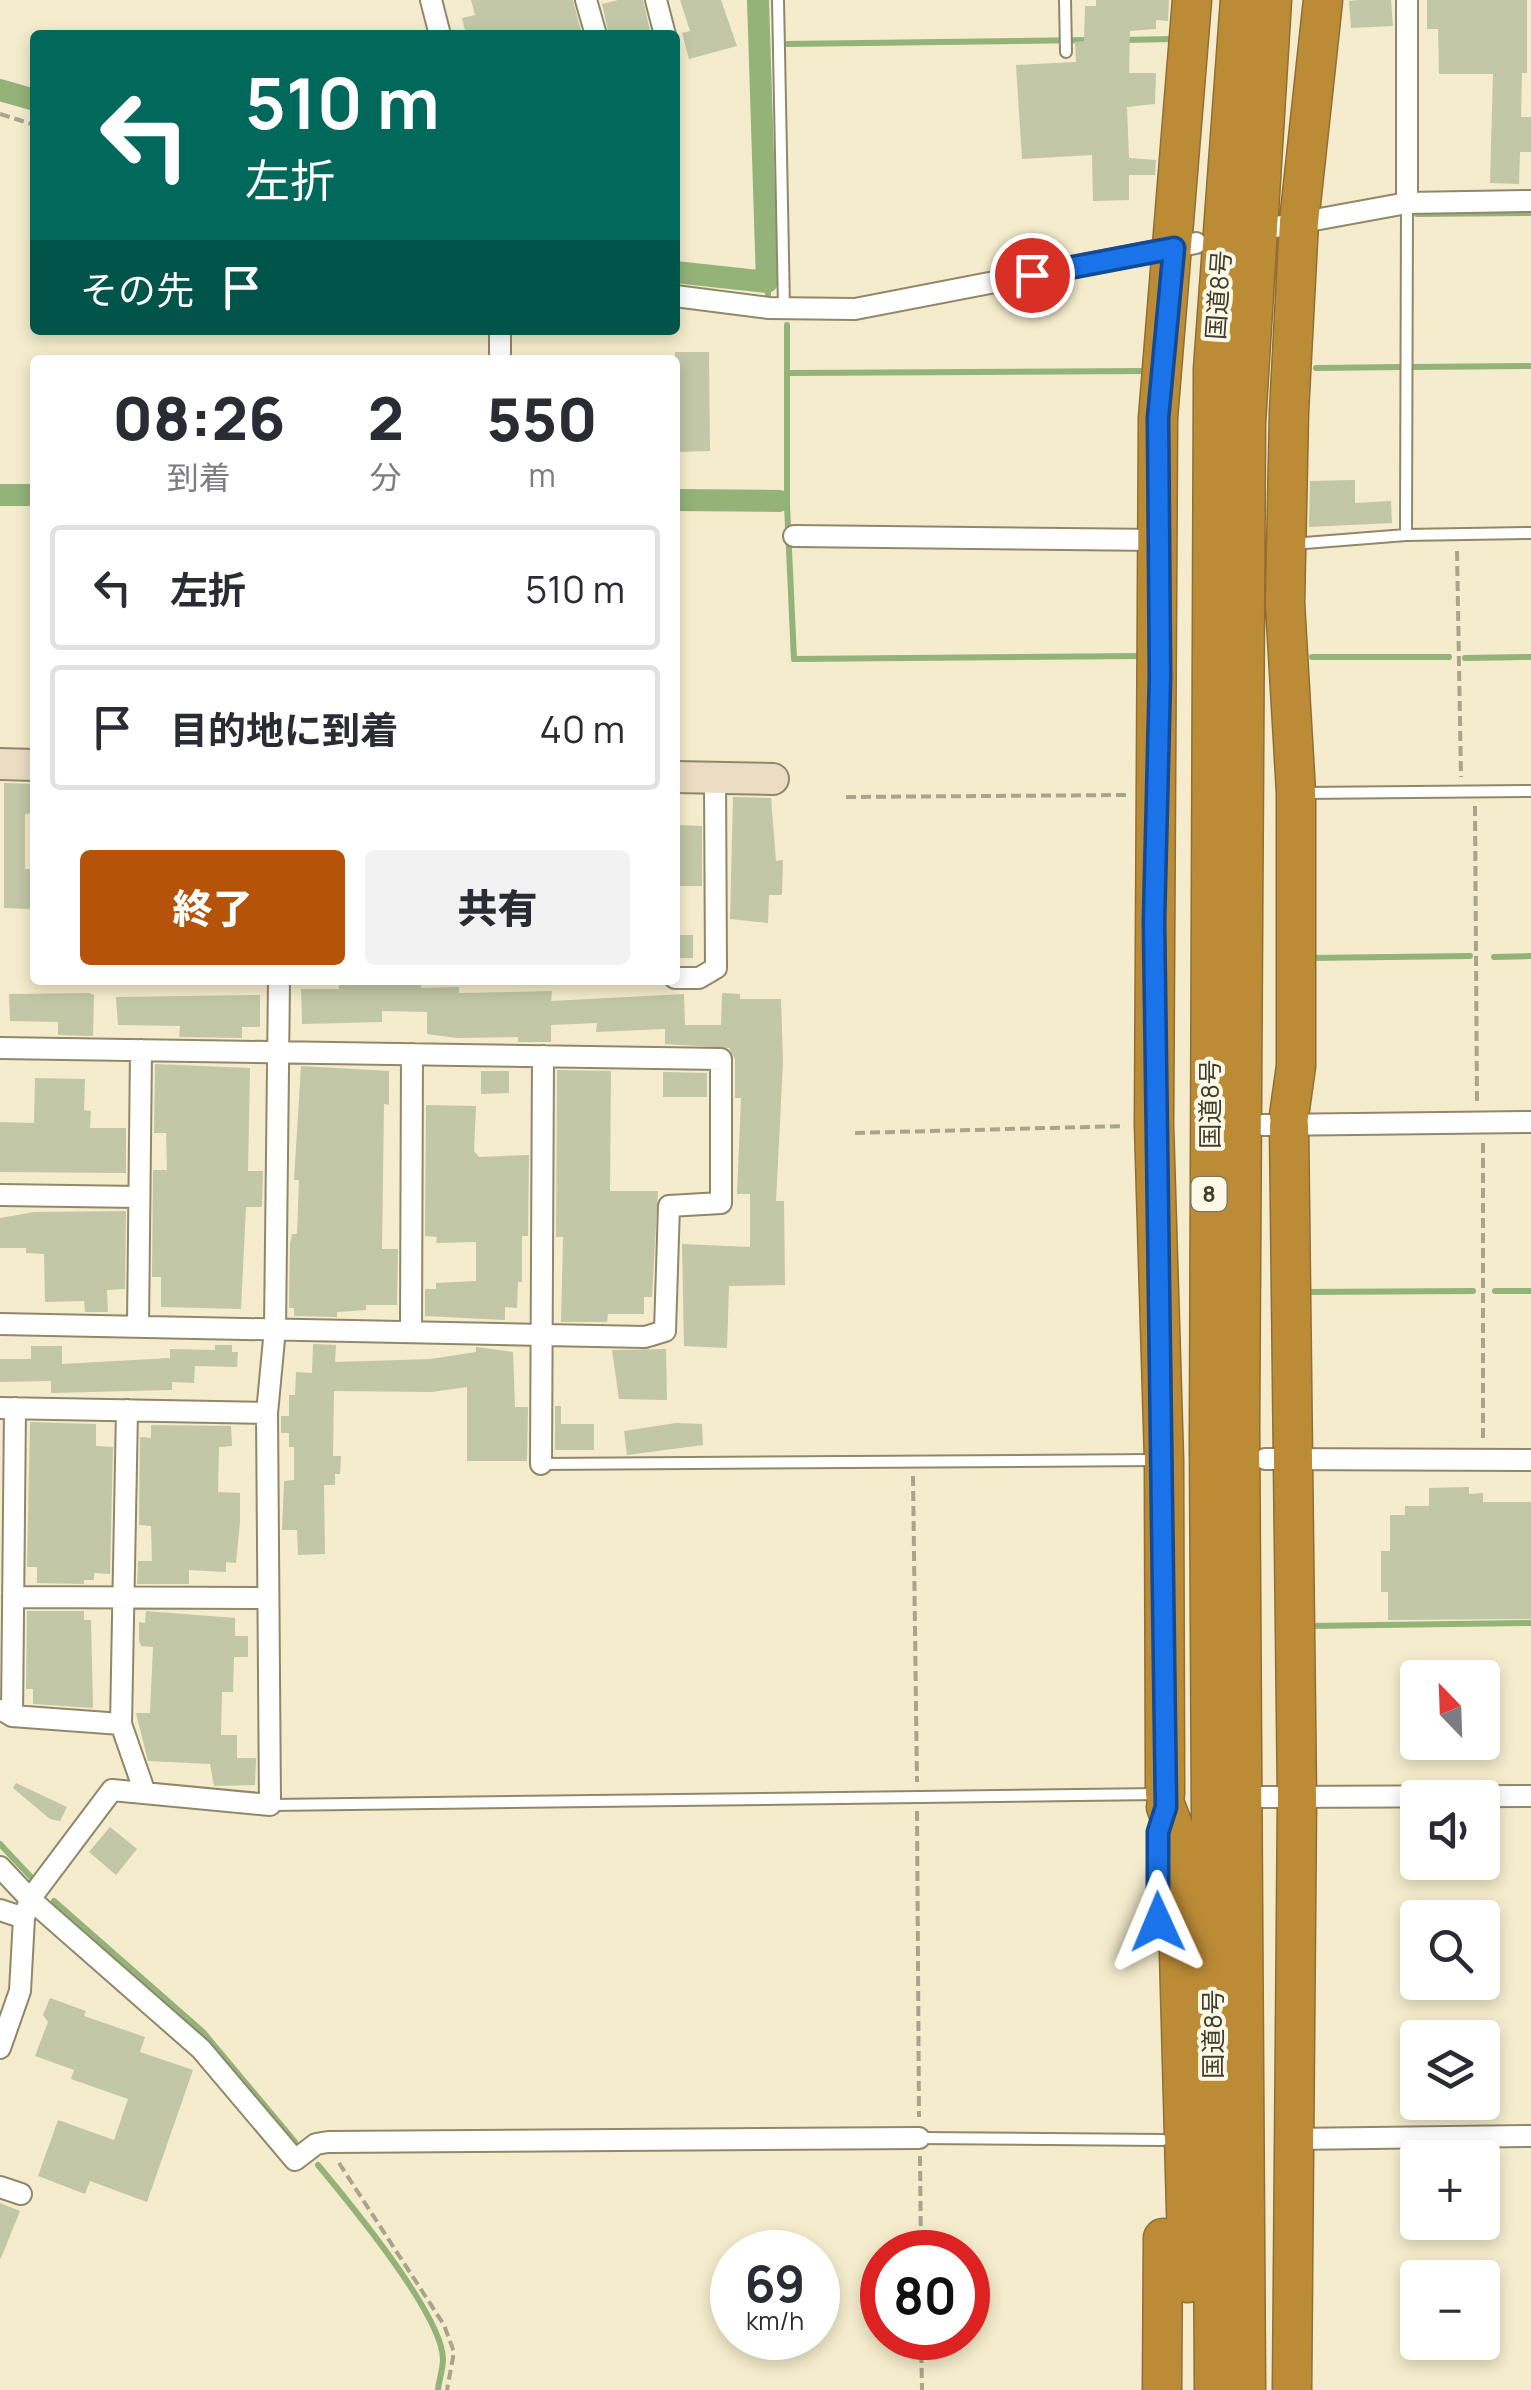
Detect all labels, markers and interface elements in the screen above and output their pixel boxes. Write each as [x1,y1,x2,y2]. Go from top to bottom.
text: 510 m [245,54,440,150]
icon: left [80,70,210,200]
text: 左折 [245,149,335,211]
pin [990,233,1075,318]
icon: arrive [1005,248,1060,303]
street label: 国道8号 [1197,249,1239,341]
icon: arrive [214,260,269,315]
text: その先 [80,263,194,315]
text: 08:26 [112,376,285,458]
text: 2 [368,376,404,458]
text: 550 [486,377,598,459]
text: m [528,453,556,497]
text: 到着 [167,455,231,499]
text: 分 [370,455,402,499]
icon: left [85,560,140,615]
text: 510 m [525,562,625,614]
text: 左折 [170,563,246,615]
icon: arrive [85,700,140,755]
text: 40 m [540,702,625,754]
text: 目的地に到着 [170,703,398,755]
button: 終了 [80,850,345,965]
button: 共有 [365,850,630,965]
street label: 国道8号 [1192,1059,1227,1149]
road number: 8 [1192,1177,1226,1211]
north arrow [1400,1660,1500,1760]
map controls [1400,1660,1500,2360]
button: sound [1400,1780,1500,1880]
position arrow [1106,1870,1210,1974]
button: search [1400,1900,1500,2000]
street label: 国道8号 [1195,1989,1230,2079]
button: layers [1400,2020,1500,2120]
button: + [1400,2140,1500,2240]
speed limit sign: 80 [860,2230,990,2360]
text: 69 [745,2249,805,2317]
button: − [1400,2260,1500,2360]
text: km/h [746,2303,804,2338]

